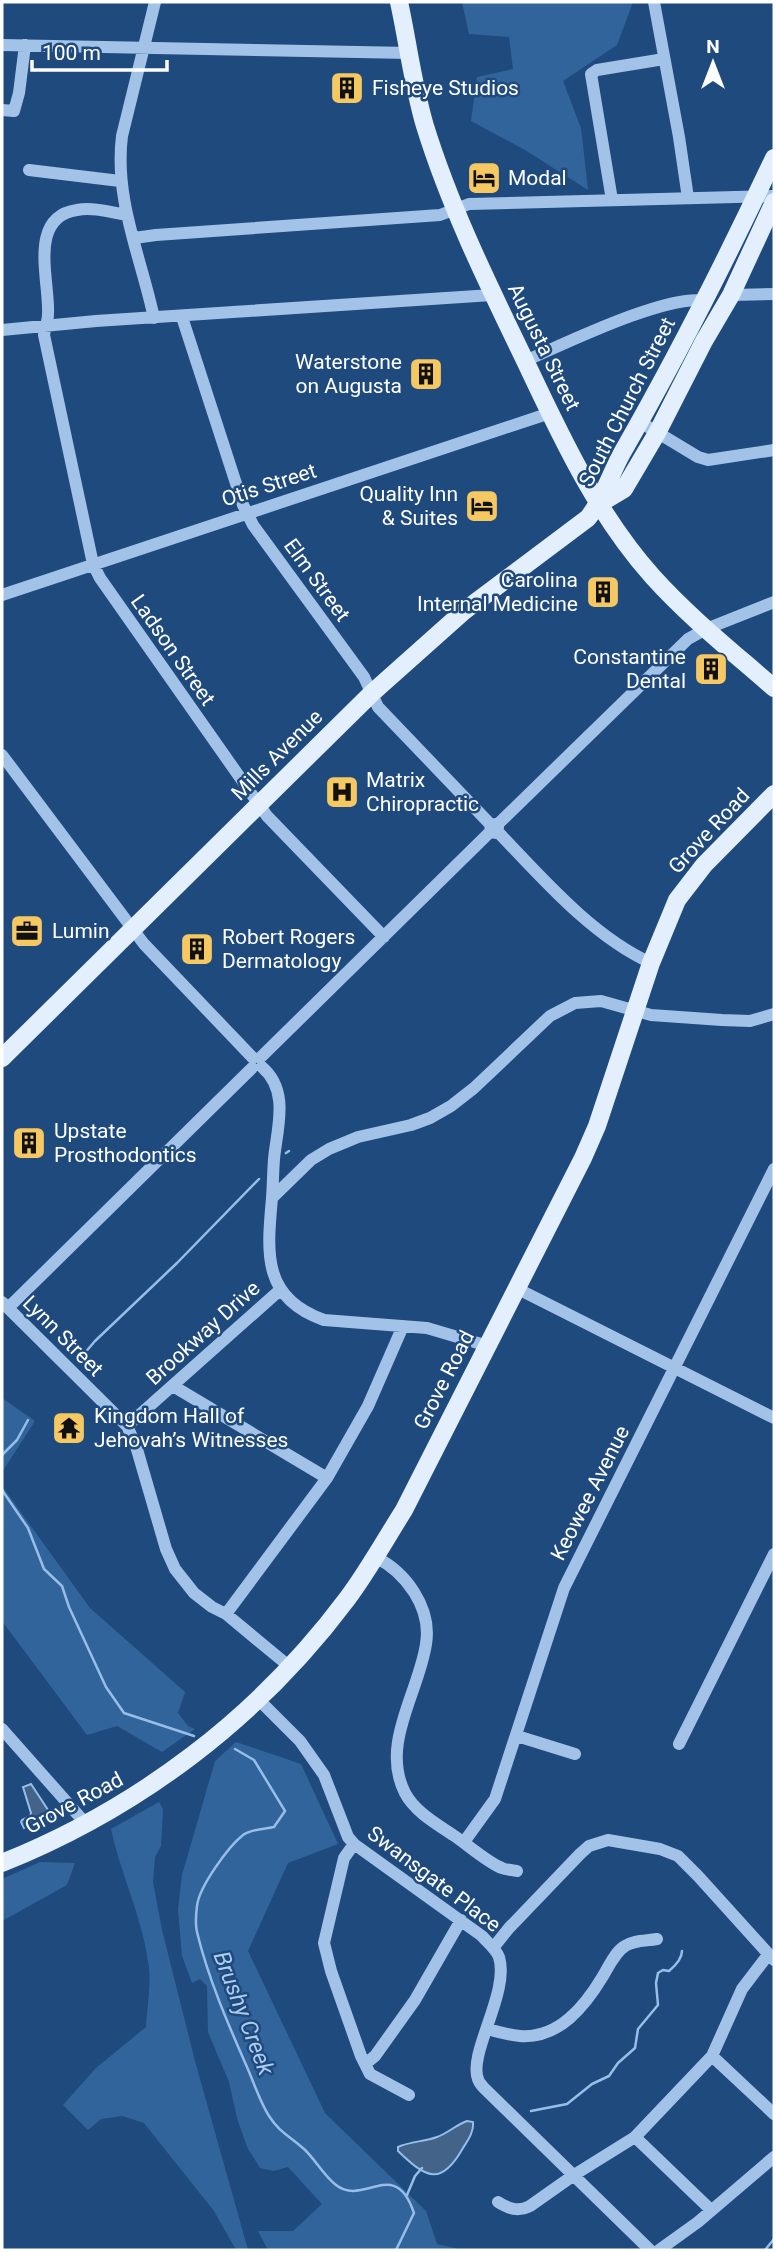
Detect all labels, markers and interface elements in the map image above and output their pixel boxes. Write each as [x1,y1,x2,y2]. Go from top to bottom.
scale bar [32,28,166,72]
north arrow [678,28,748,98]
text: N [706,35,720,58]
text: 100 m [42,41,101,65]
building icon: Fisheye Studios [328,69,366,107]
place label: Fisheye Studios [372,76,519,100]
hotel icon: Modal [465,159,503,197]
place label: Modal [508,166,567,190]
street label: Augusta Street [503,280,585,415]
street label: South Church Street [574,313,680,491]
place label: Waterstone on Augusta [295,350,402,398]
building icon: Waterstone on Augusta [407,355,445,393]
street label: Otis Street [219,458,319,512]
place label: Quality Inn & Suites [359,482,458,530]
hotel icon: Quality Inn & Suites [463,487,501,525]
street label: Elm Street [279,534,355,626]
place label: Carolina Internal Medicine [417,568,578,616]
building icon: Carolina Internal Medicine [584,573,622,611]
street label: Ladson Street [126,590,220,710]
place label: Constantine Dental [573,645,686,693]
building icon: Constantine Dental [692,650,730,688]
street label: Mills Avenue [227,705,327,805]
place label: Matrix Chiropractic [366,768,479,816]
hospital icon: Matrix Chiropractic [323,773,361,811]
street label: Grove Road [664,783,754,879]
office icon: Lumin [8,912,46,950]
place label: Lumin [52,919,110,943]
place label: Robert Rogers Dermatology [222,925,355,973]
building icon: Robert Rogers Dermatology [178,930,216,968]
place label: Upstate Prosthodontics [54,1119,197,1167]
building icon: Upstate Prosthodontics [10,1124,48,1162]
street label: Brookway Drive [141,1276,265,1390]
street label: Lynn Street [18,1291,108,1381]
street label: Grove Road [409,1327,479,1433]
place label: Kingdom Hall of Jehovah’s Witnesses [94,1404,288,1452]
temple icon: Kingdom Hall of Jehovah’s Witnesses [50,1409,88,1447]
street label: Keowee Avenue [546,1422,634,1564]
street label: Grove Road [21,1767,127,1839]
street label: Swansgate Place [363,1821,505,1937]
water label: Brushy Creek [208,1947,280,2080]

